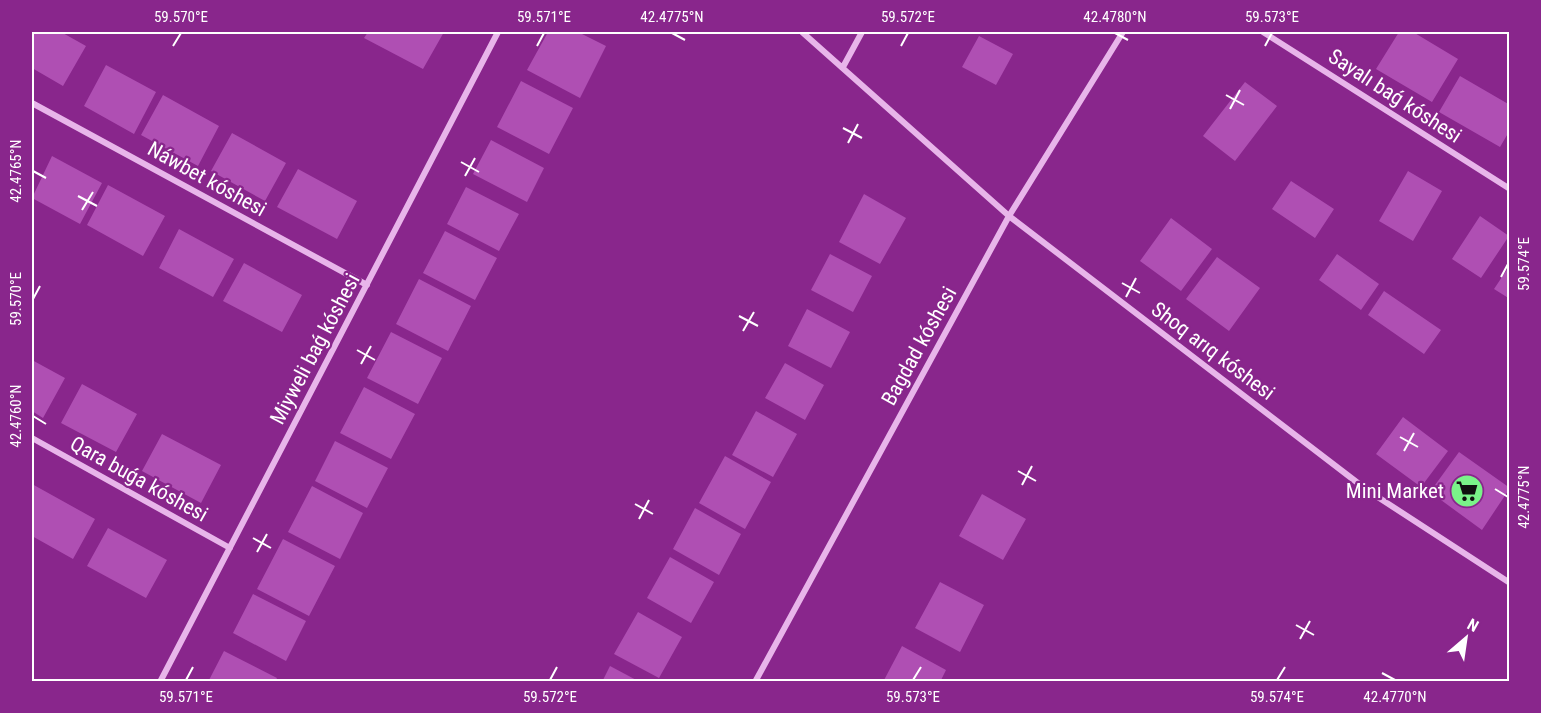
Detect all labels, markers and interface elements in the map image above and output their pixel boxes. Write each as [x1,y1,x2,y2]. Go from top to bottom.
text: 59.570°E [154,8,208,26]
text: 59.571°E [517,8,571,26]
text: 42.4775°N [640,8,704,26]
text: 59.572°E [881,8,935,26]
text: 42.4780°N [1083,8,1147,26]
text: 59.573°E [1245,8,1299,26]
street label: Sayalı baǵ kóshesi [1324,44,1466,148]
street label: Náwbet kóshesi [143,137,271,221]
text: 42.4765°N [7,139,25,203]
text: 59.574°E [1515,237,1533,291]
street label: Miyweli baǵ kóshesi [265,270,365,428]
text: 59.570°E [7,272,25,326]
street label: Bagdad kóshesi [877,283,961,409]
street label: Shoq arıq kóshesi [1147,297,1279,405]
text: 42.4760°N [7,384,25,448]
street label: Qara buǵa kóshesi [66,431,212,527]
text: 42.4775°N [1515,465,1533,529]
supermarket icon: Mini Market [1449,473,1485,509]
place label: Mini Market [1346,479,1444,503]
north arrow [1436,608,1496,668]
text: N [1464,615,1482,636]
text: 59.571°E [159,688,213,706]
text: 59.572°E [523,688,577,706]
text: 59.573°E [886,688,940,706]
text: 59.574°E [1250,688,1304,706]
text: 42.4770°N [1363,688,1427,706]

